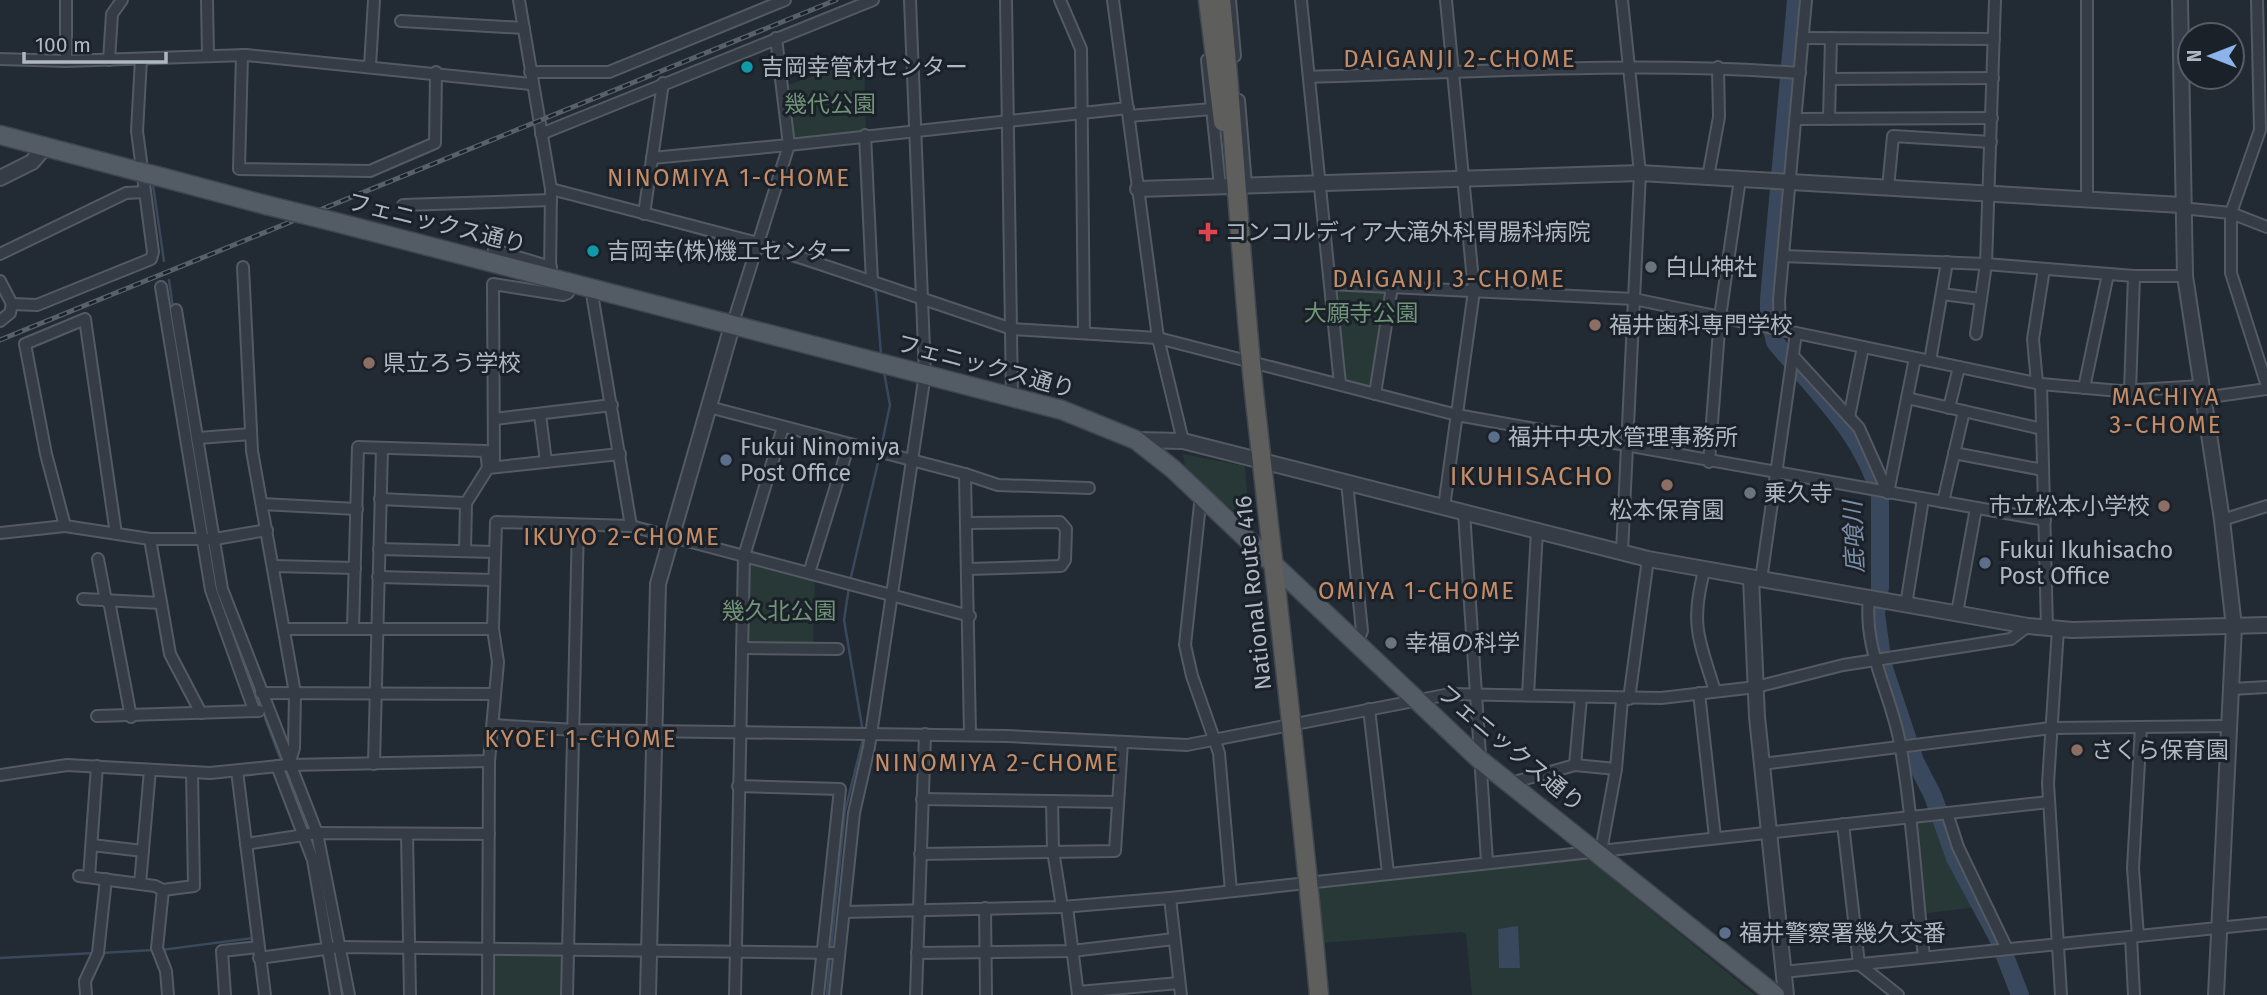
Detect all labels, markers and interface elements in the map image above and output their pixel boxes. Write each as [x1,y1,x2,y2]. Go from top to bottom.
scale bar [24,21,166,65]
north arrow [2176,21,2246,91]
text: 100 m [35,32,91,58]
district label: DAIGANJI 2-CHOME [1343,45,1577,73]
text: N [2183,50,2206,62]
place label: 吉岡幸管材センター [761,53,968,81]
marker: 吉岡幸管材センター [739,59,755,75]
park label: 幾代公園 [784,90,876,118]
district label: NINOMIYA 1-CHOME [607,164,851,192]
street label: フェニックス通り [345,187,529,259]
place label: コンコルディア大滝外科胃腸科病院 [1224,218,1590,246]
marker: コンコルディア大滝外科胃腸科病院 [1198,222,1218,242]
place label: 吉岡幸(株)機工センター [607,237,852,265]
marker: 吉岡幸(株)機工センター [585,243,601,259]
place label: 白山神社 [1665,253,1757,281]
marker: 白山神社 [1643,259,1659,275]
district label: DAIGANJI 3-CHOME [1332,265,1566,293]
park label: 大願寺公園 [1304,299,1419,327]
place label: 福井歯科専門学校 [1609,311,1793,339]
marker: 福井歯科専門学校 [1587,317,1603,333]
street label: フェニックス通り [894,329,1078,403]
place label: 県立ろう学校 [383,349,521,377]
marker: 県立ろう学校 [361,355,377,371]
district label: MACHIYA 3-CHOME [2109,383,2223,439]
place label: 福井中央水管理事務所 [1508,423,1738,451]
marker: 福井中央水管理事務所 [1486,429,1502,445]
place label: Fukui Ninomiya Post Office [740,433,900,487]
marker: Fukui Ninomiya Post Office [718,452,734,468]
district label: IKUHISACHO [1450,461,1614,492]
marker: 松本保育園 [1659,477,1675,493]
place label: 乗久寺 [1764,479,1833,507]
marker: 乗久寺 [1742,485,1758,501]
place label: 市立松本小学校 [1989,492,2150,520]
street label: National Route 416 [1229,495,1277,691]
place label: 松本保育園 [1610,496,1725,524]
water label: 底喰川 [1839,498,1869,573]
marker: 市立松本小学校 [2156,498,2172,514]
district label: IKUYO 2-CHOME [523,523,721,551]
place label: Fukui Ikuhisacho Post Office [1999,536,2173,590]
marker: Fukui Ikuhisacho Post Office [1977,555,1993,571]
district label: OMIYA 1-CHOME [1318,577,1516,605]
park label: 幾久北公園 [722,597,837,625]
place label: 幸福の科学 [1405,629,1520,657]
marker: 幸福の科学 [1383,635,1399,651]
street label: フェニックス通り [1432,678,1590,818]
district label: KYOEI 1-CHOME [484,725,678,753]
place label: さくら保育園 [2091,736,2229,764]
marker: さくら保育園 [2069,742,2085,758]
district label: NINOMIYA 2-CHOME [874,749,1120,777]
place label: 福井警察署幾久交番 [1739,919,1946,947]
marker: 福井警察署幾久交番 [1717,925,1733,941]

